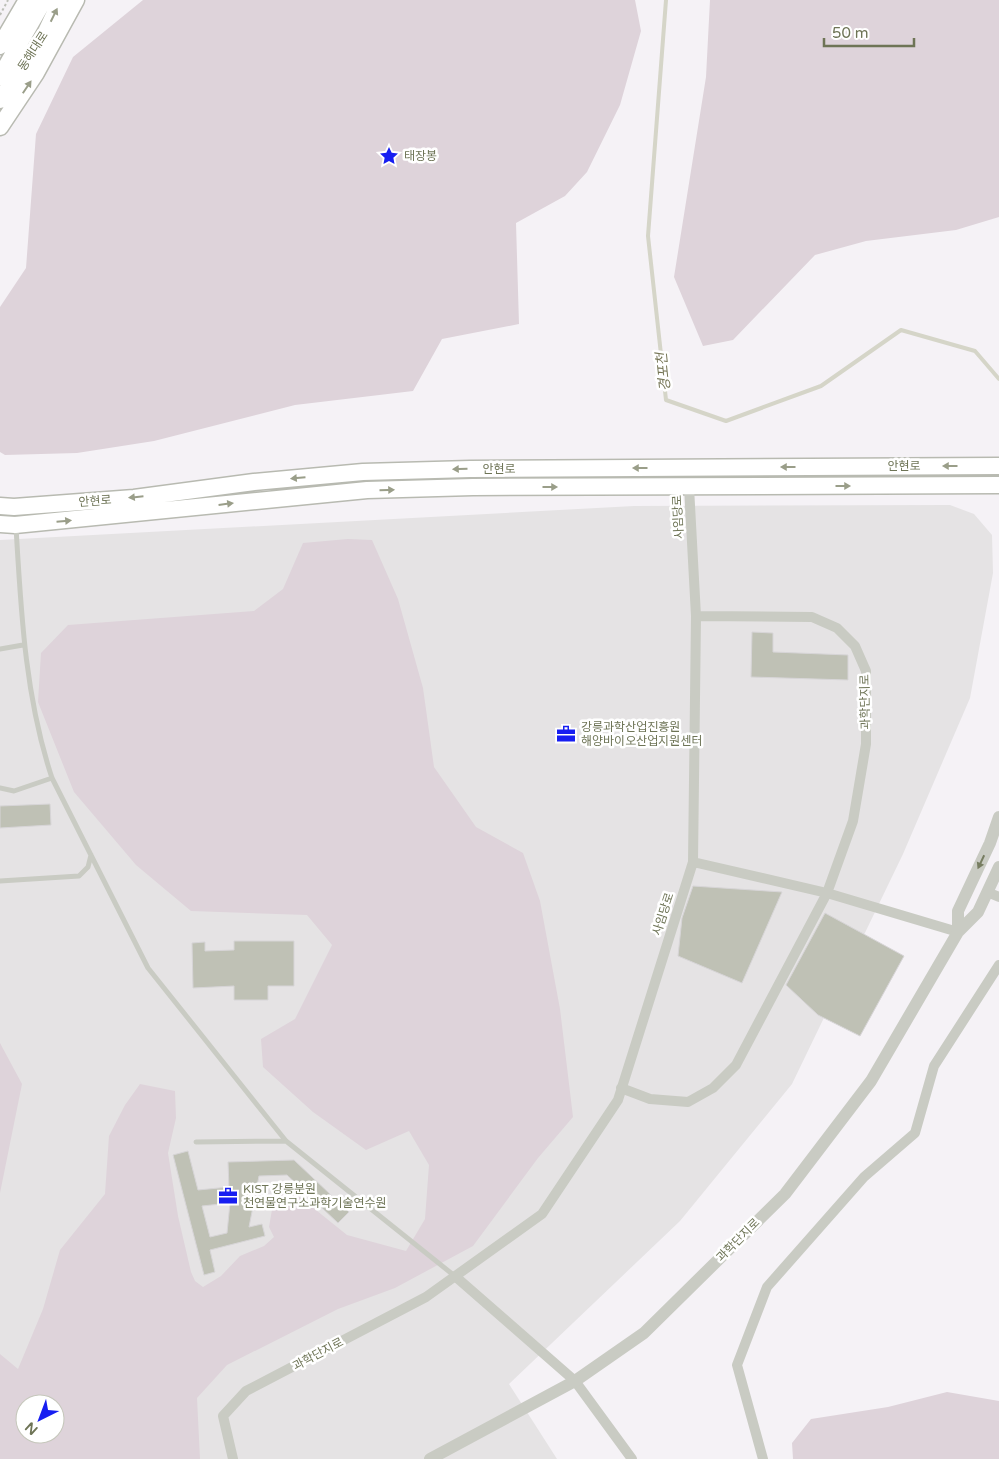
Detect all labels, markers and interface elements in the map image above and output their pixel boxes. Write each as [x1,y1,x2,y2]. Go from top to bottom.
one-way arrow [50,8,58,22]
scale bar [824,15,914,47]
text: 50 m [832,24,869,42]
street label: 동해대로 [15,29,51,73]
one-way arrow [22,80,32,94]
place icon: 태장봉 [378,145,400,167]
place label: 태장봉 [404,149,437,163]
water label: 경포천 [653,351,674,392]
street label: 안현로 [887,459,921,473]
street label: 안현로 [482,462,516,476]
one-way arrow [942,462,958,470]
one-way arrow [780,463,796,471]
one-way arrow [632,464,648,472]
one-way arrow [452,466,468,474]
one-way arrow [290,474,306,482]
one-way arrow [835,482,851,490]
one-way arrow [542,483,558,491]
one-way arrow [380,485,396,493]
street label: 안현로 [78,493,112,509]
one-way arrow [128,493,144,501]
street label: 사임당로 [670,495,686,539]
one-way arrow [218,500,234,508]
one-way arrow [56,516,72,524]
street label: 과학단지로 [858,674,872,730]
place label: 강릉과학산업진흥원 해양바이오산업지원센터 [581,720,702,748]
office icon: 강릉과학산업진흥원 해양바이오산업지원센터 [555,723,577,745]
one-way arrow [977,855,985,869]
street label: 사임당로 [650,891,676,937]
place label: KIST 강릉분원 천연물연구소과학기술연수원 [243,1182,387,1210]
office icon: KIST 강릉분원 천연물연구소과학기술연수원 [217,1185,239,1207]
street label: 과학단지로 [714,1216,762,1264]
street label: 과학단지로 [290,1335,346,1373]
north arrow [15,1394,65,1444]
text: N [22,1418,42,1438]

